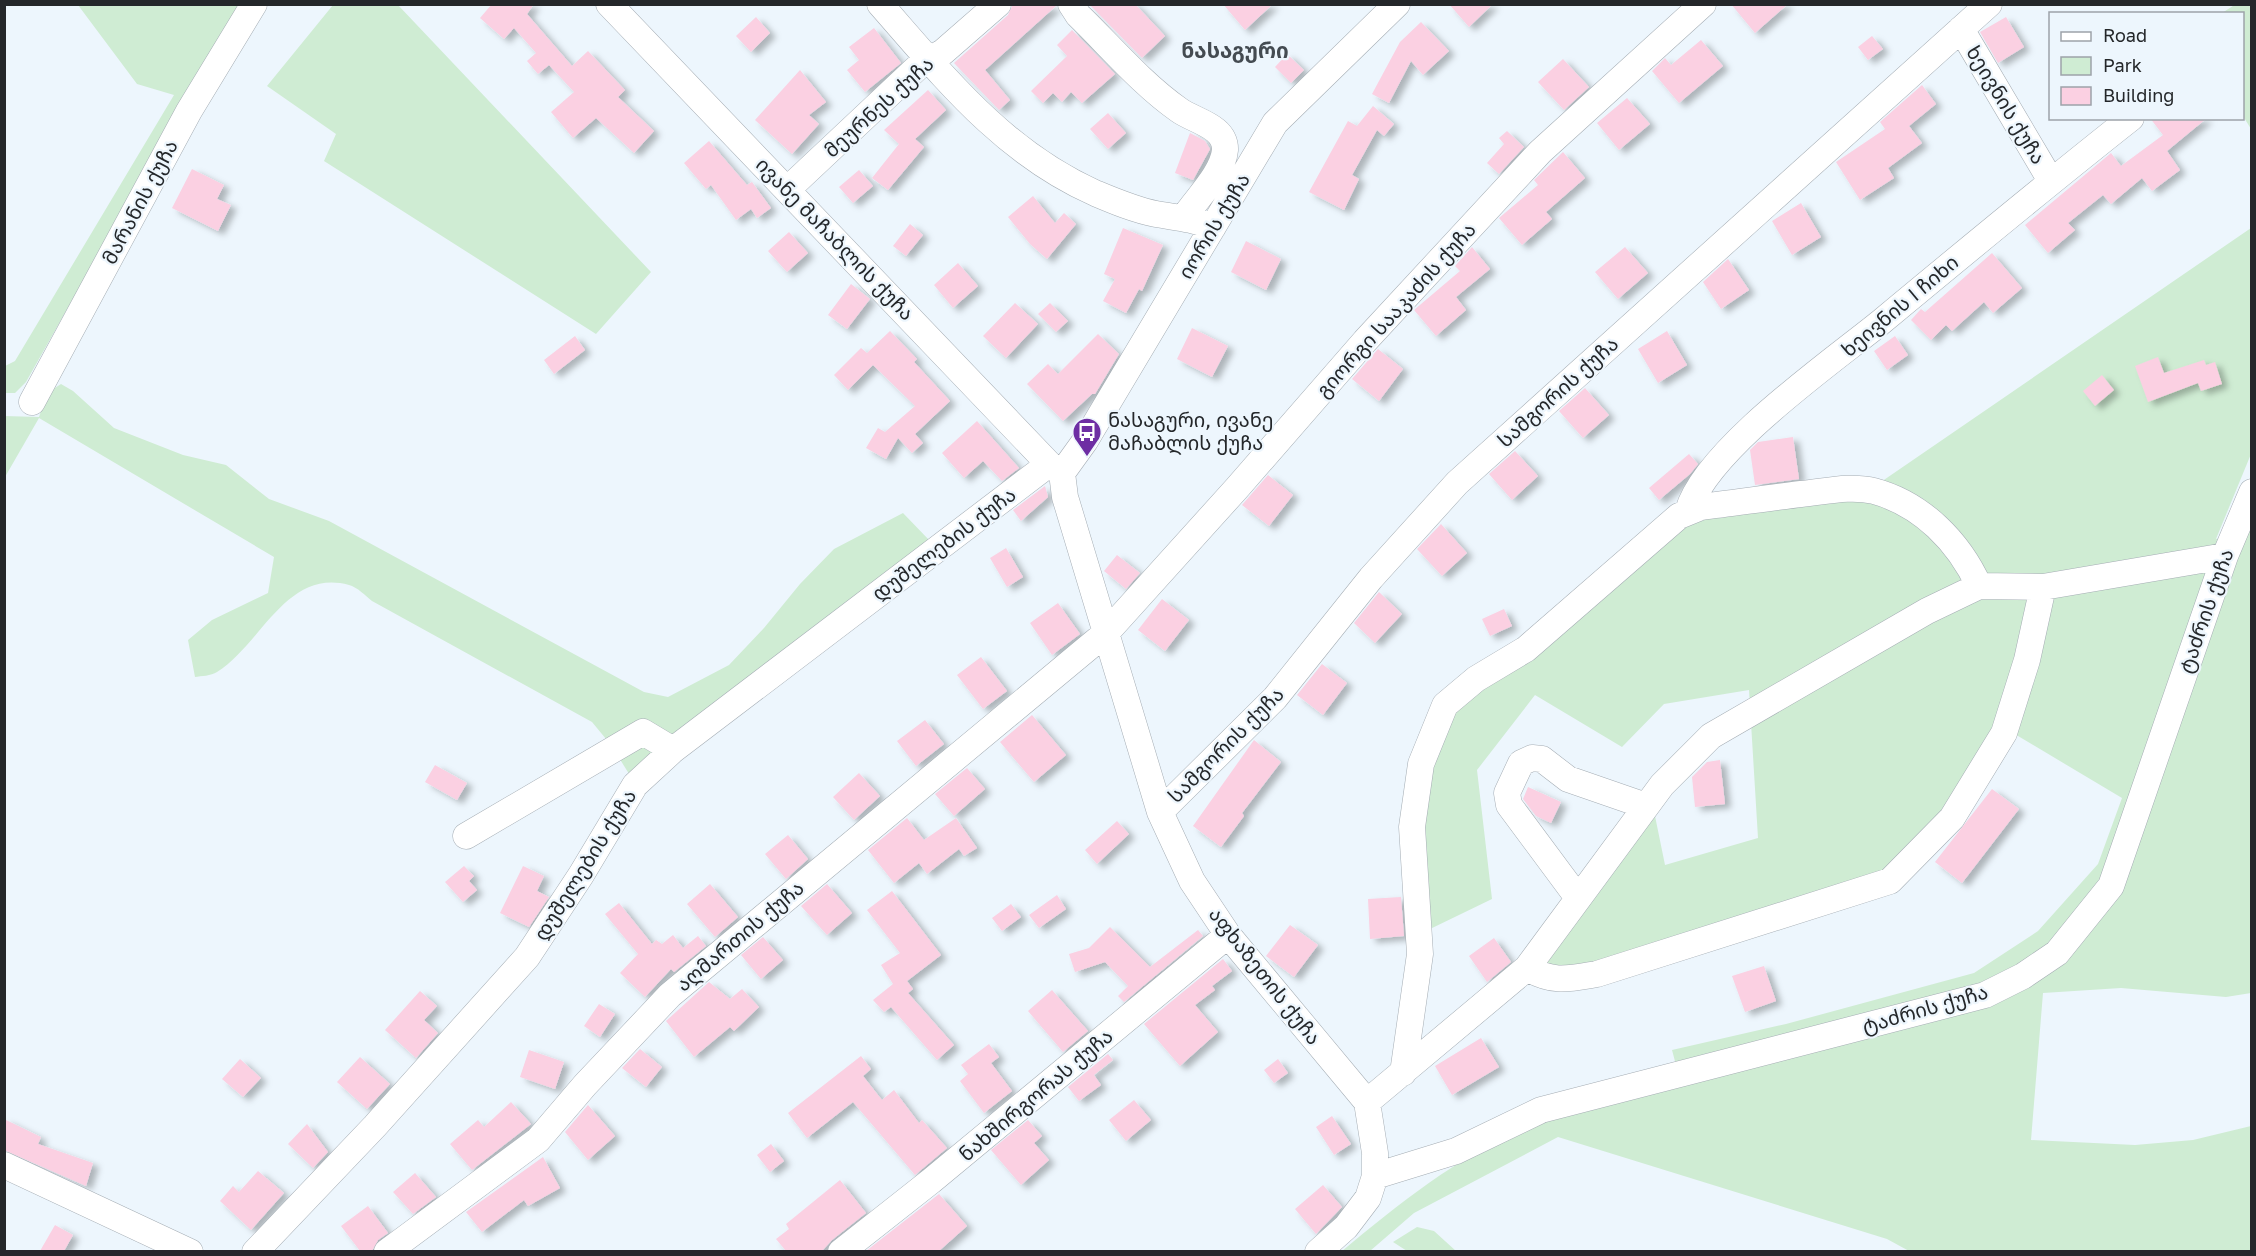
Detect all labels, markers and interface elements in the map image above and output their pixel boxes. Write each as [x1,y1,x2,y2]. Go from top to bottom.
legend [2049,12,2244,120]
text: Road [2103,24,2147,46]
district label: ნასაგური [1181,37,1289,63]
street label: ხეივნის ქუჩა [1961,41,2052,168]
street label: მეურნეს ქუჩა [819,51,939,162]
text: Park [2103,54,2142,76]
text: Building [2103,84,2174,106]
street label: მარანის ქუჩა [96,135,183,268]
street label: ივანე მაჩაბლის ქუჩა [750,152,920,326]
street label: იორის ქუჩა [1172,168,1255,283]
street label: გიორგი სააკაძის ქუჩა [1310,217,1481,402]
street label: ხეივნის I ჩიხი [1836,249,1963,362]
street label: სამგორის ქუჩა [1492,331,1623,452]
place label: ნასაგური, ივანე მაჩაბლის ქუჩა [1108,407,1273,456]
bus stop icon: ნასაგური, ივანე მაჩაბლის ქუჩა [1071,416,1103,458]
street label: დუშელების ქუჩა [867,481,1021,607]
street label: ტაძრის ქუჩა [2173,545,2238,676]
street label: სამგორის ქუჩა [1162,681,1289,808]
street label: დუშელების ქუჩა [528,784,642,946]
street label: აღმართის ქუჩა [671,875,809,997]
street label: აფხაზეთის ქუჩა [1204,902,1327,1049]
street label: ტაძრის ქუჩა [1859,979,1991,1038]
street label: ნახშირგორას ქუჩა [954,1023,1118,1166]

